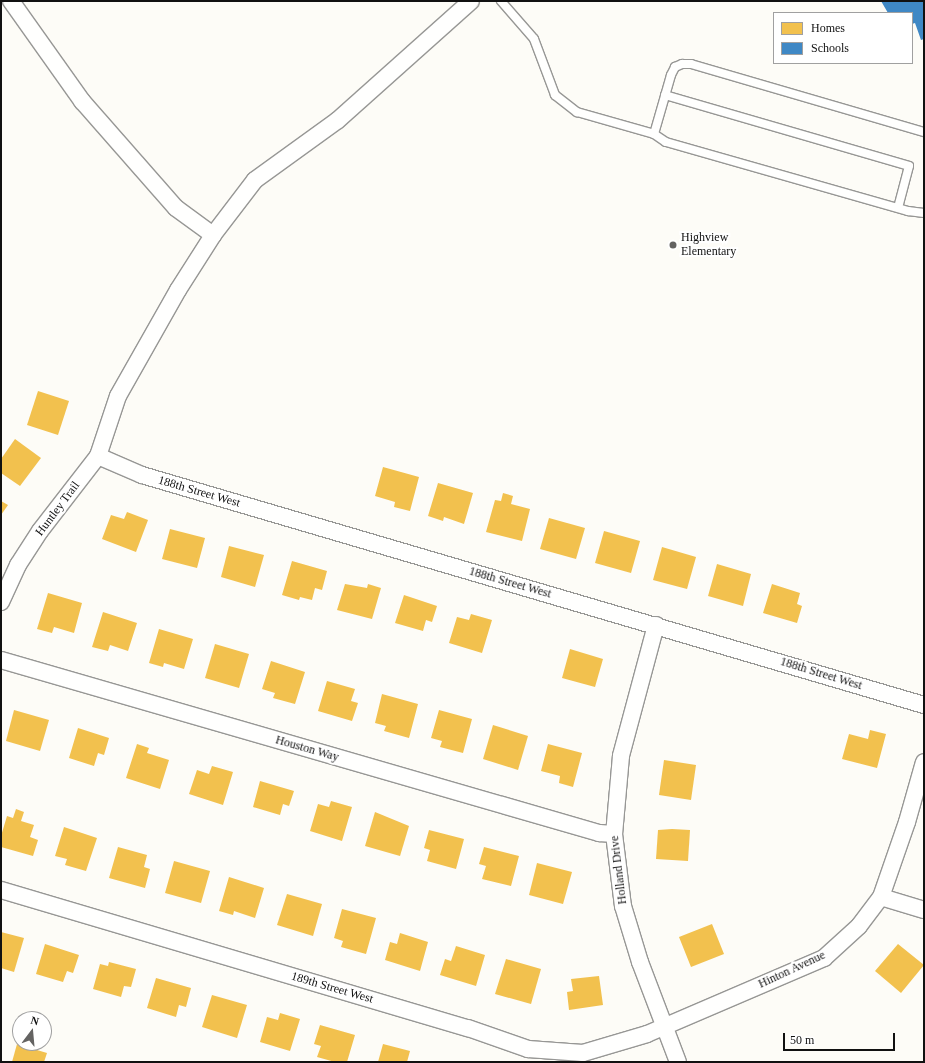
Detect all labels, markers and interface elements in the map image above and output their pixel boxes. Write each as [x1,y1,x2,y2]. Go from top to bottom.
legend [773,12,913,64]
text: Homes [811,21,845,35]
text: Schools [811,41,849,55]
place label: Highview Elementary [681,231,736,259]
marker: Highview Elementary [668,240,678,250]
street label: 188th Street West [156,473,242,511]
street label: Huntley Trail [33,479,83,539]
street label: 188th Street West [467,564,553,602]
street label: 188th Street West [778,655,864,693]
street label: Houston Way [274,733,340,765]
street label: Holland Drive [608,835,630,905]
street label: Hinton Avenue [756,948,828,992]
street label: 189th Street West [289,969,375,1007]
north arrow [12,1011,52,1051]
text: N [30,1014,41,1027]
scale bar [785,1025,897,1051]
text: 50 m [790,1033,814,1047]

